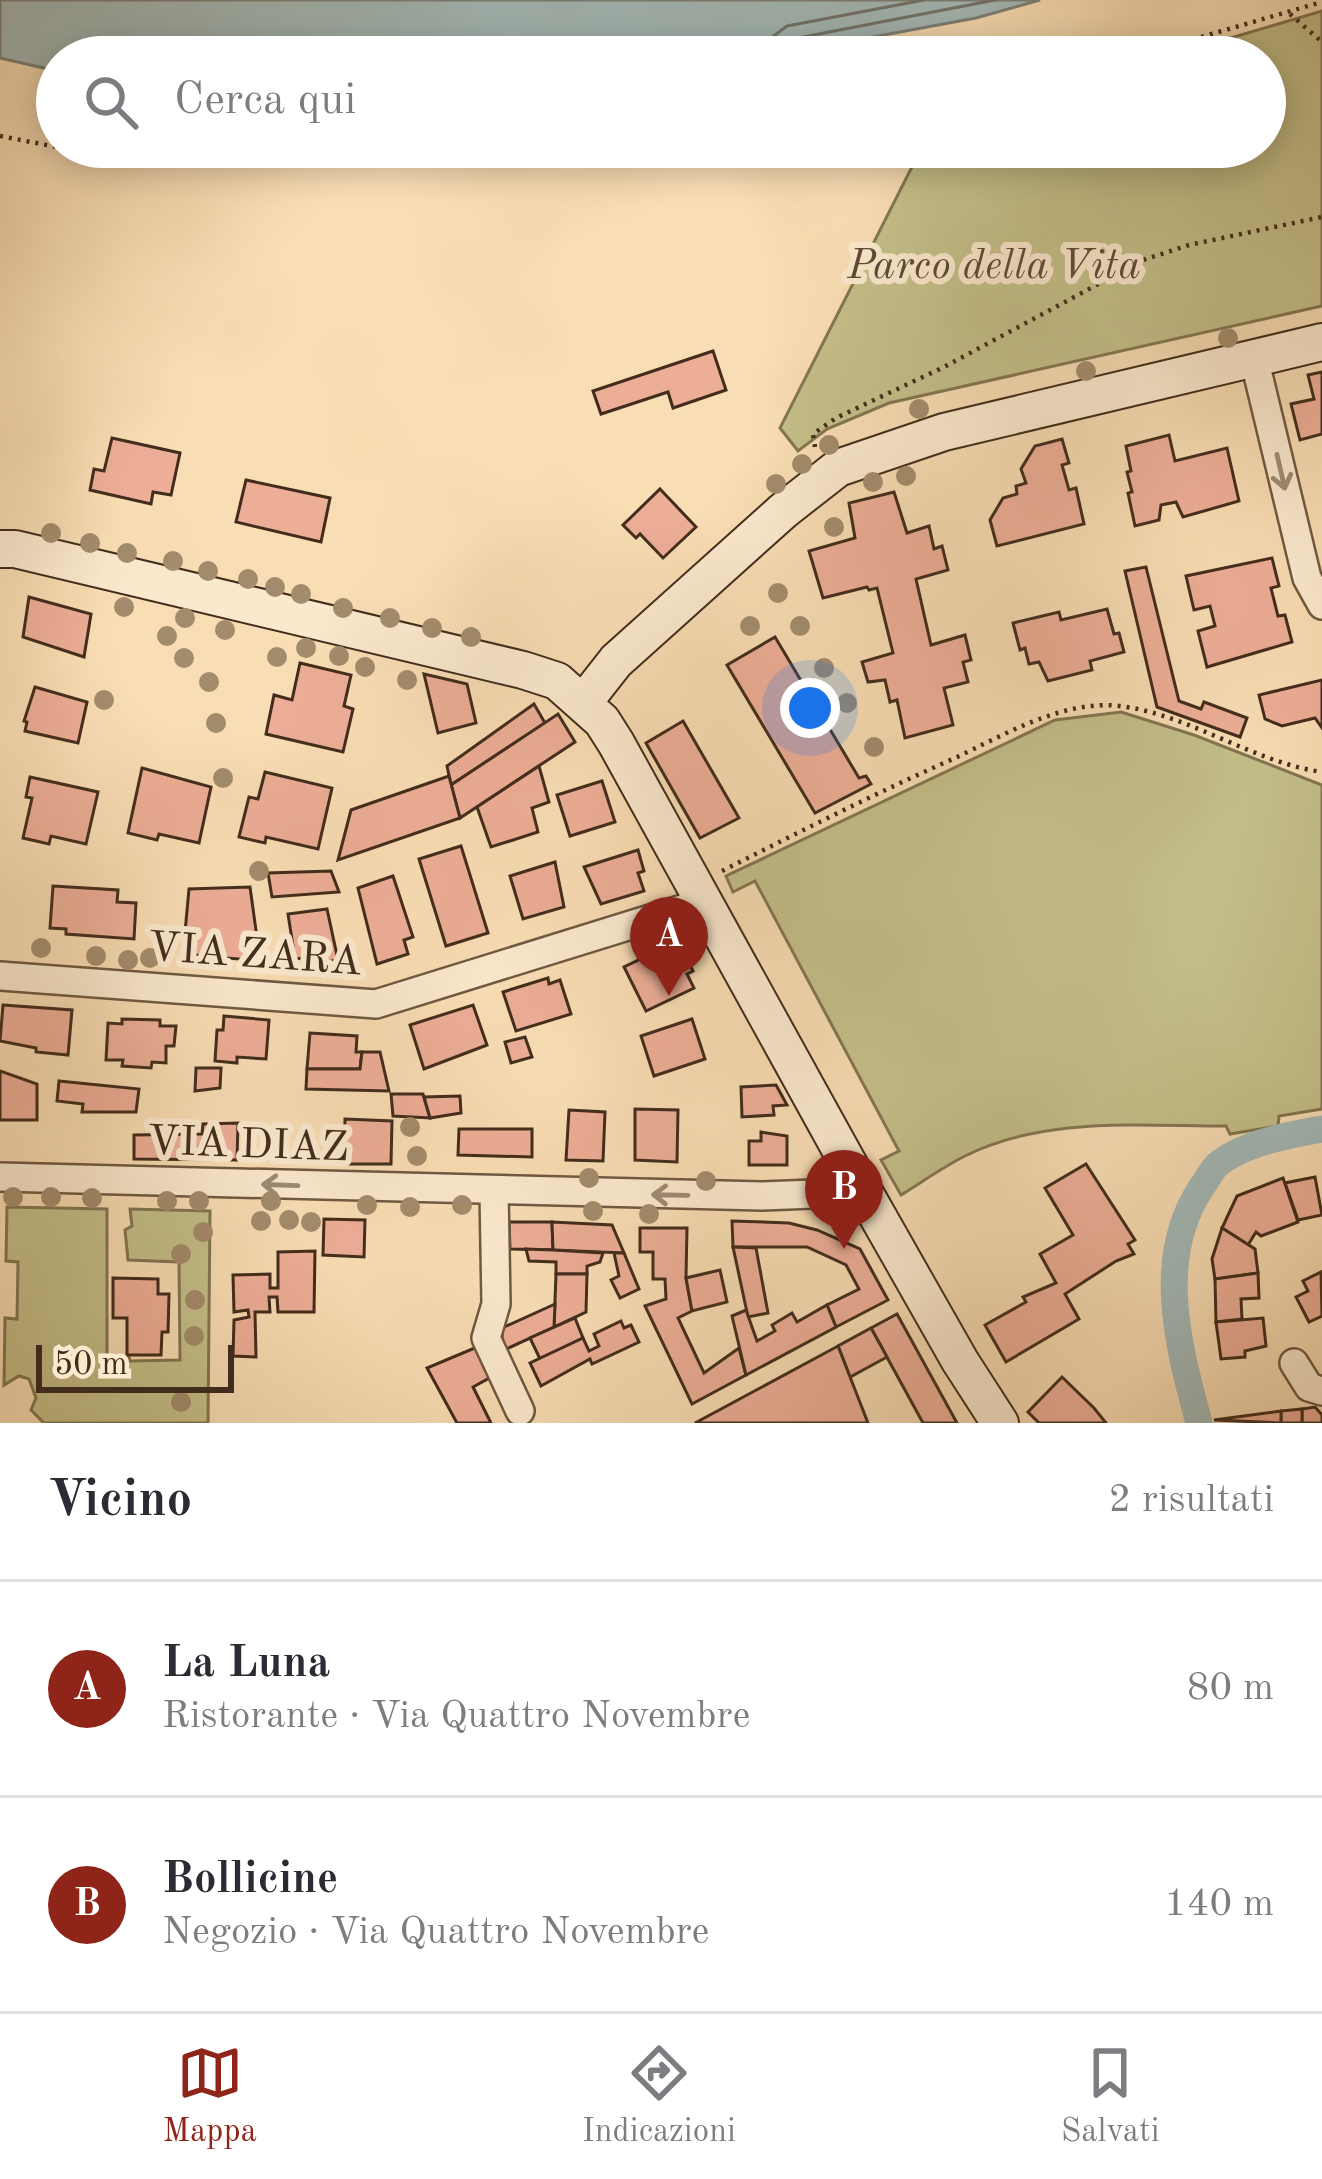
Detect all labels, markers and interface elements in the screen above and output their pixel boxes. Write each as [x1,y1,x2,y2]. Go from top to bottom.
search box [36,36,1286,168]
icon: search [78,69,144,135]
text: Cerca qui [174,79,357,124]
park label: Parco della Vita [846,246,1141,288]
one-way arrow [1271,452,1293,490]
your location [780,678,840,738]
pin: A [630,897,708,996]
street label: VIA ZARA [146,928,363,984]
street label: VIA DIAZ [146,1121,349,1171]
pin: B [805,1150,883,1249]
one-way arrow [261,1173,300,1196]
one-way arrow [651,1183,690,1206]
scale bar [36,1339,234,1392]
text: 50 m [54,1349,128,1382]
text: Vicino [48,1476,192,1527]
text: 2 risultati [1109,1481,1274,1520]
text: La Luna [162,1642,330,1687]
text: A [72,1669,102,1708]
text: 80 m [1187,1669,1274,1708]
text: Ristorante · Via Quattro Novembre [162,1697,750,1736]
text: Bollicine [162,1858,338,1903]
text: B [73,1885,101,1924]
text: 140 m [1164,1885,1274,1924]
text: Negozio · Via Quattro Novembre [162,1913,710,1952]
tab: Mappa [162,2040,257,2153]
tab: Indicazioni [582,2040,736,2153]
tab: Salvati [1061,2040,1160,2153]

